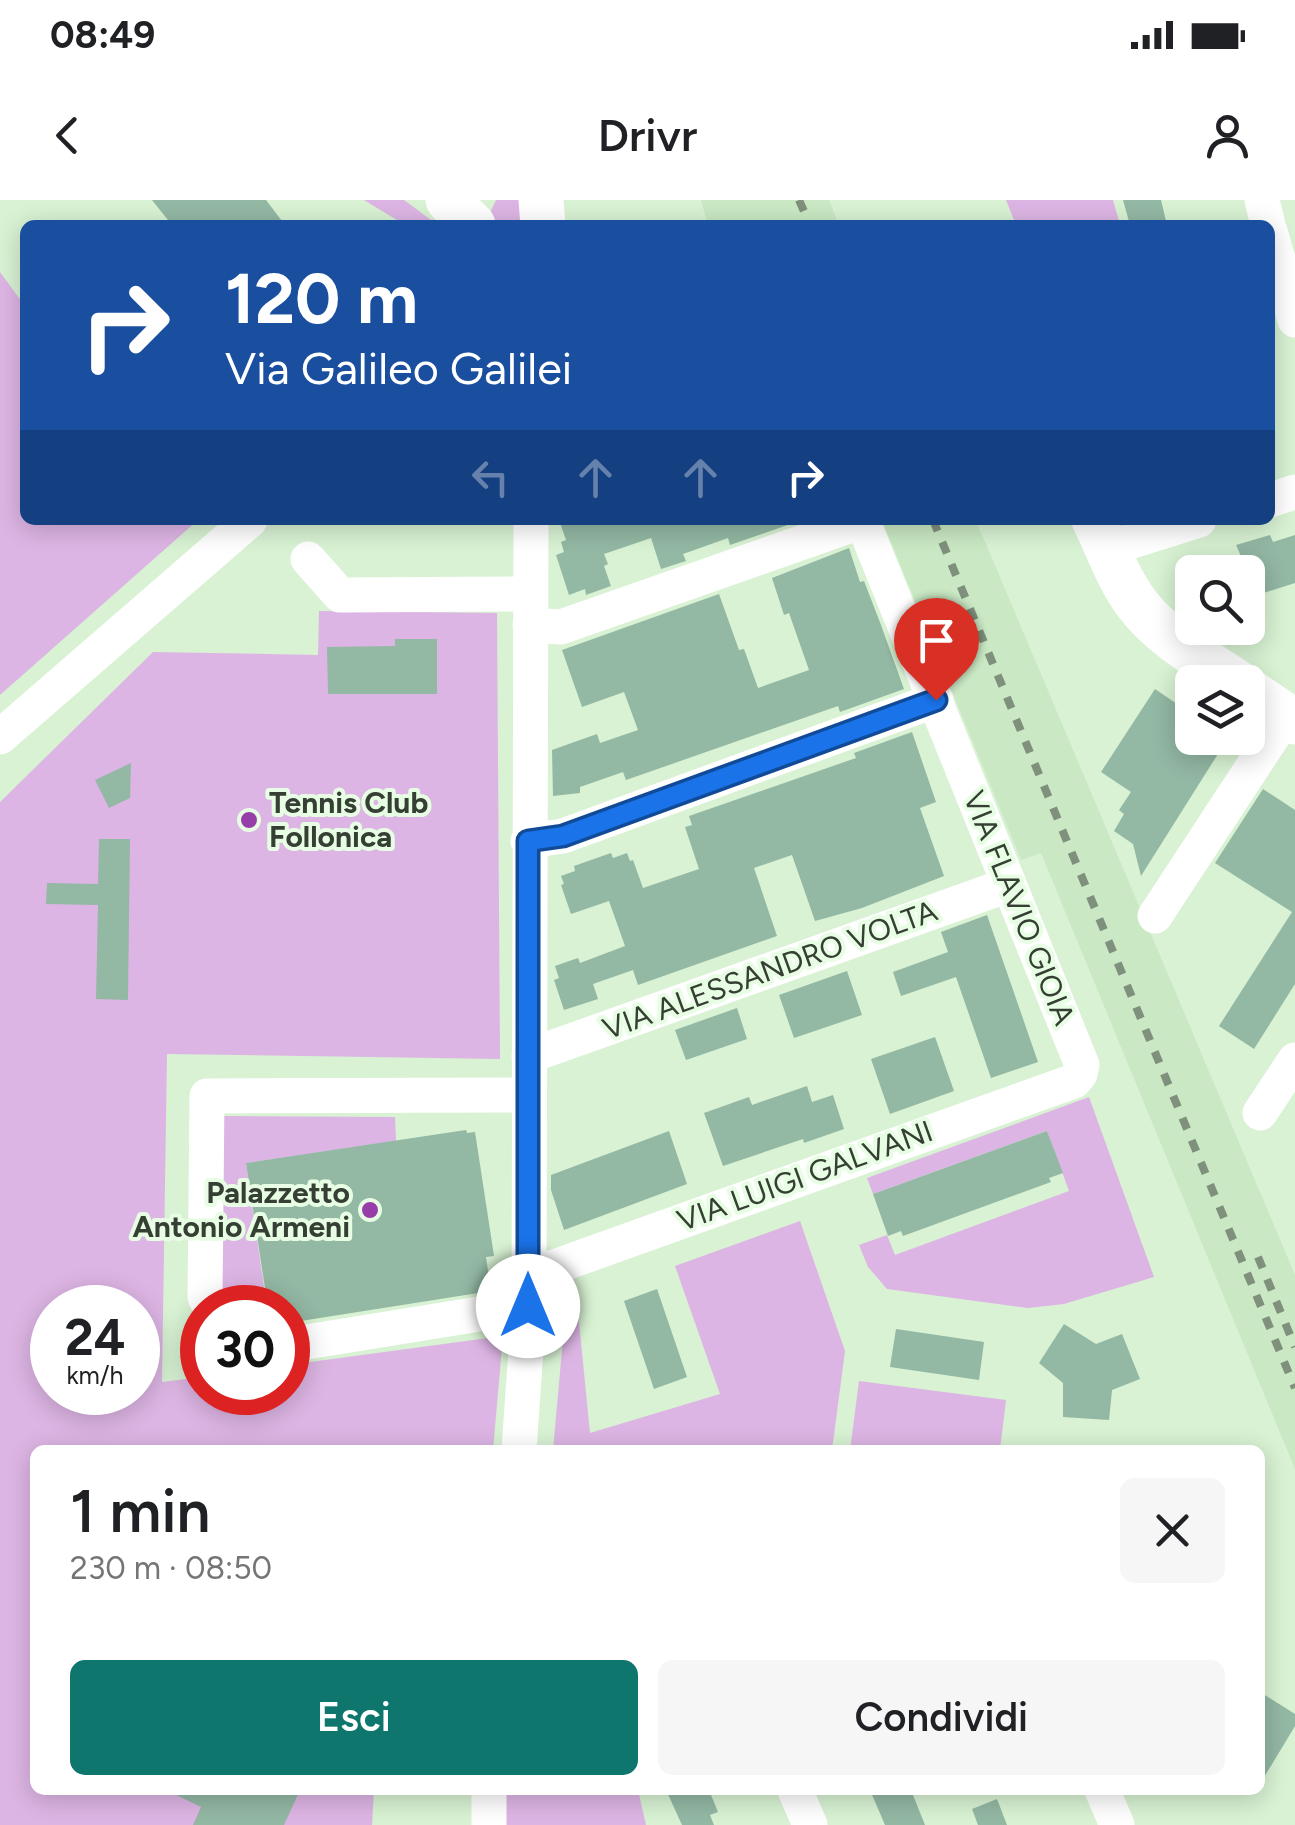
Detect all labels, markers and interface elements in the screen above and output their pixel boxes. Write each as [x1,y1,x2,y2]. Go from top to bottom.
text: 08:49 [50,12,155,58]
icon: back [40,108,95,163]
text: Drivr [598,108,697,162]
icon: person [1200,108,1255,163]
text: 120 m [225,256,418,341]
icon: right [60,260,190,390]
text: Via Galileo Galilei [225,341,572,395]
icon: left [463,450,518,505]
icon: ahead [568,450,623,505]
icon: ahead [673,450,728,505]
icon: right [778,450,833,505]
map controls [1175,555,1265,755]
button: search [1175,555,1265,645]
pin [894,598,979,701]
icon: arrive [909,613,964,668]
button: layers [1175,665,1265,755]
place label: Tennis Club Follonica [269,784,428,855]
street label: VIA FLAVIO GIOIA [956,785,1084,1031]
marker: Tennis Club Follonica [238,809,260,831]
street label: VIA ALESSANDRO VOLTA [598,892,943,1047]
street label: VIA LUIGI GALVANI [672,1112,938,1239]
place label: Palazzetto Antonio Armeni [132,1174,350,1245]
marker: Palazzetto Antonio Armeni [359,1199,381,1221]
position arrow [476,1254,580,1358]
speed limit sign: 30 [180,1285,310,1415]
text: 24 [65,1307,125,1368]
text: km/h [66,1360,124,1390]
text: 1 min [70,1475,210,1547]
button: close [1120,1478,1225,1583]
text: 230 m · 08:50 [70,1549,272,1587]
button: Esci [70,1660,638,1775]
button: Condividi [658,1660,1225,1775]

